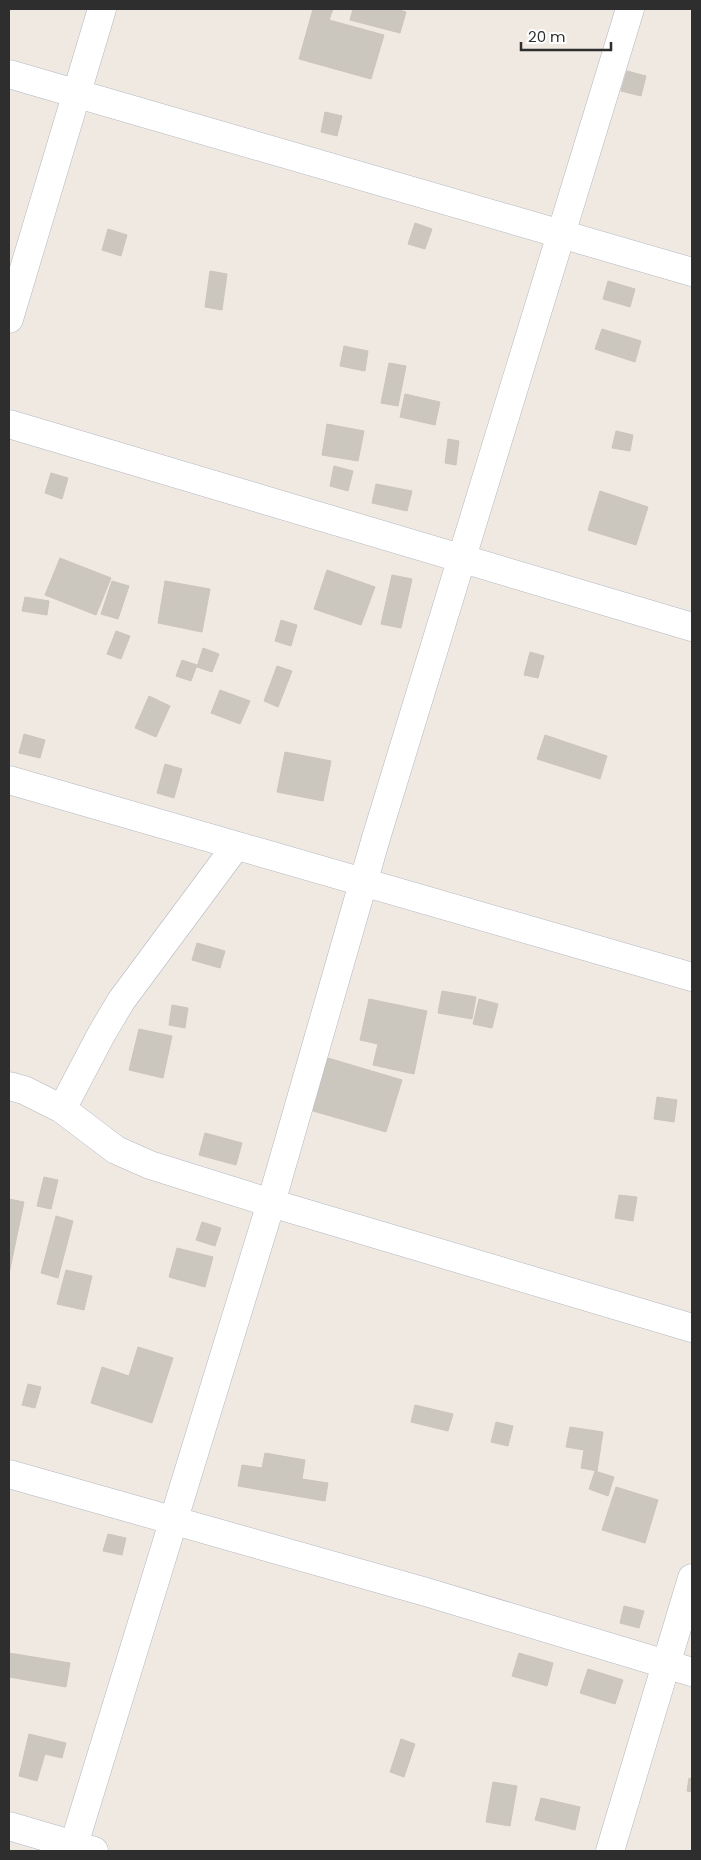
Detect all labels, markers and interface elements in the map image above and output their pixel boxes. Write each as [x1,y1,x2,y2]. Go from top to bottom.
scale bar [521,20,611,52]
text: 20 m [528,26,566,47]

